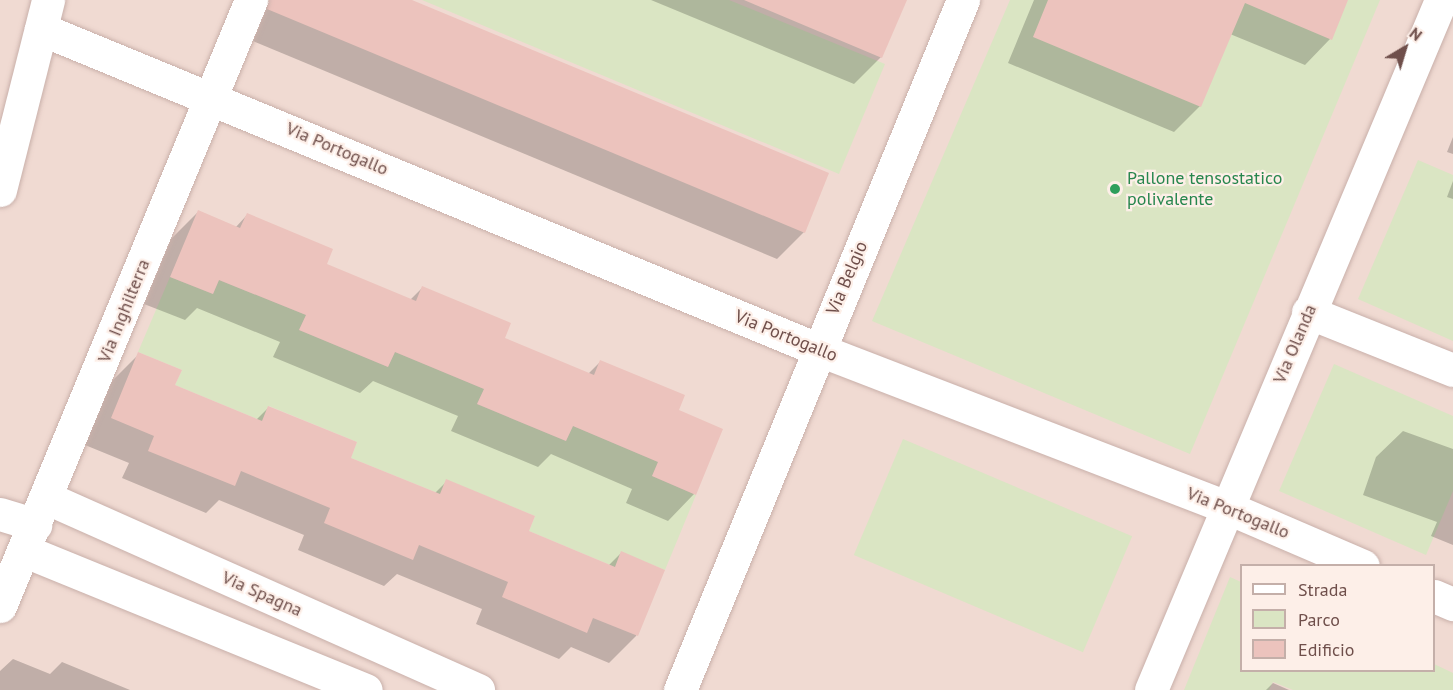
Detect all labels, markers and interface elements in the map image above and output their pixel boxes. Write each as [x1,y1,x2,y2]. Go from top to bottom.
north arrow [1375,18,1435,78]
text: N [1406,23,1426,45]
street label: Via Portogallo [283,118,391,180]
place label: Pallone tensostatico polivalente [1127,168,1282,210]
marker: Pallone tensostatico polivalente [1108,182,1122,196]
street label: Via Belgio [822,238,872,318]
street label: Via Inghilterra [93,256,155,366]
street label: Via Olanda [1269,301,1321,387]
street label: Via Portogallo [732,306,840,366]
street label: Via Portogallo [1184,483,1292,543]
legend [1240,564,1435,672]
street label: Via Spagna [219,567,305,621]
text: Strada [1298,578,1347,601]
text: Parco [1298,608,1340,631]
text: Edificio [1298,638,1354,661]

